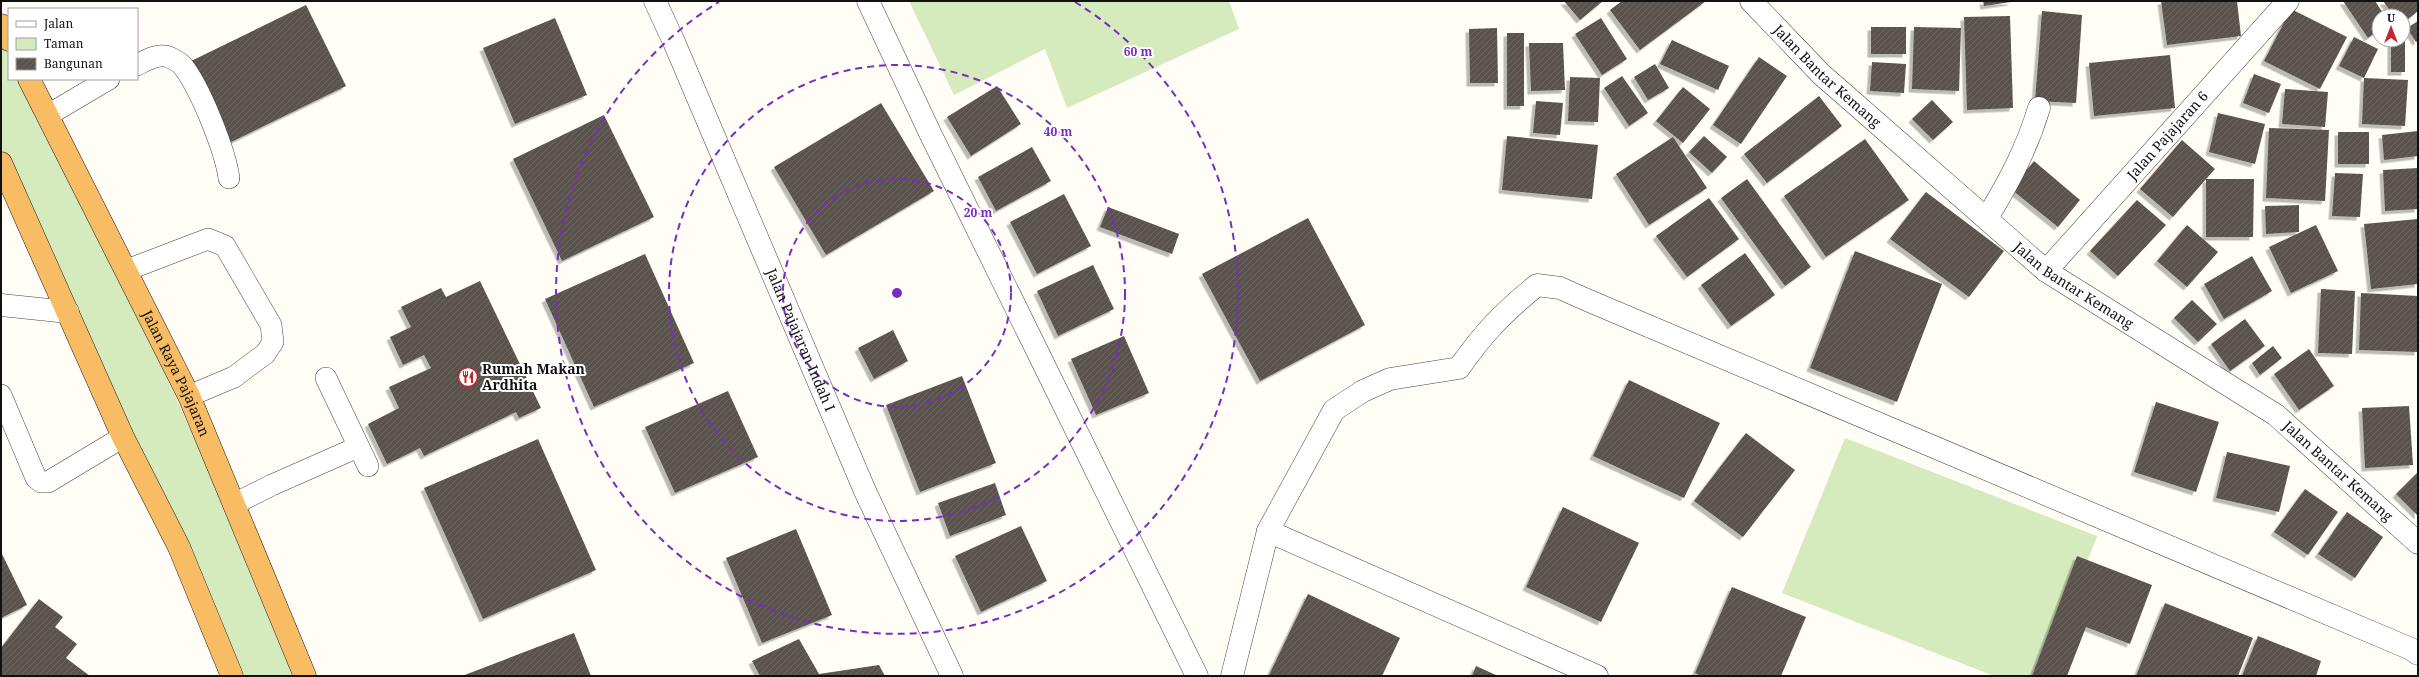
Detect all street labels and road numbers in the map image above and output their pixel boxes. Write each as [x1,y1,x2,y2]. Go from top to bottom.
street label: Jalan Bantar Kemang [1769,19,1886,132]
street label: Jalan Pajajaran 6 [2122,87,2212,184]
street label: Jalan Bantar Kemang [2009,236,2138,333]
street label: Jalan Pajajaran Indah I [762,264,840,414]
street label: Jalan Raya Pajajaran [138,306,215,439]
street label: Jalan Bantar Kemang [2279,415,2398,525]

